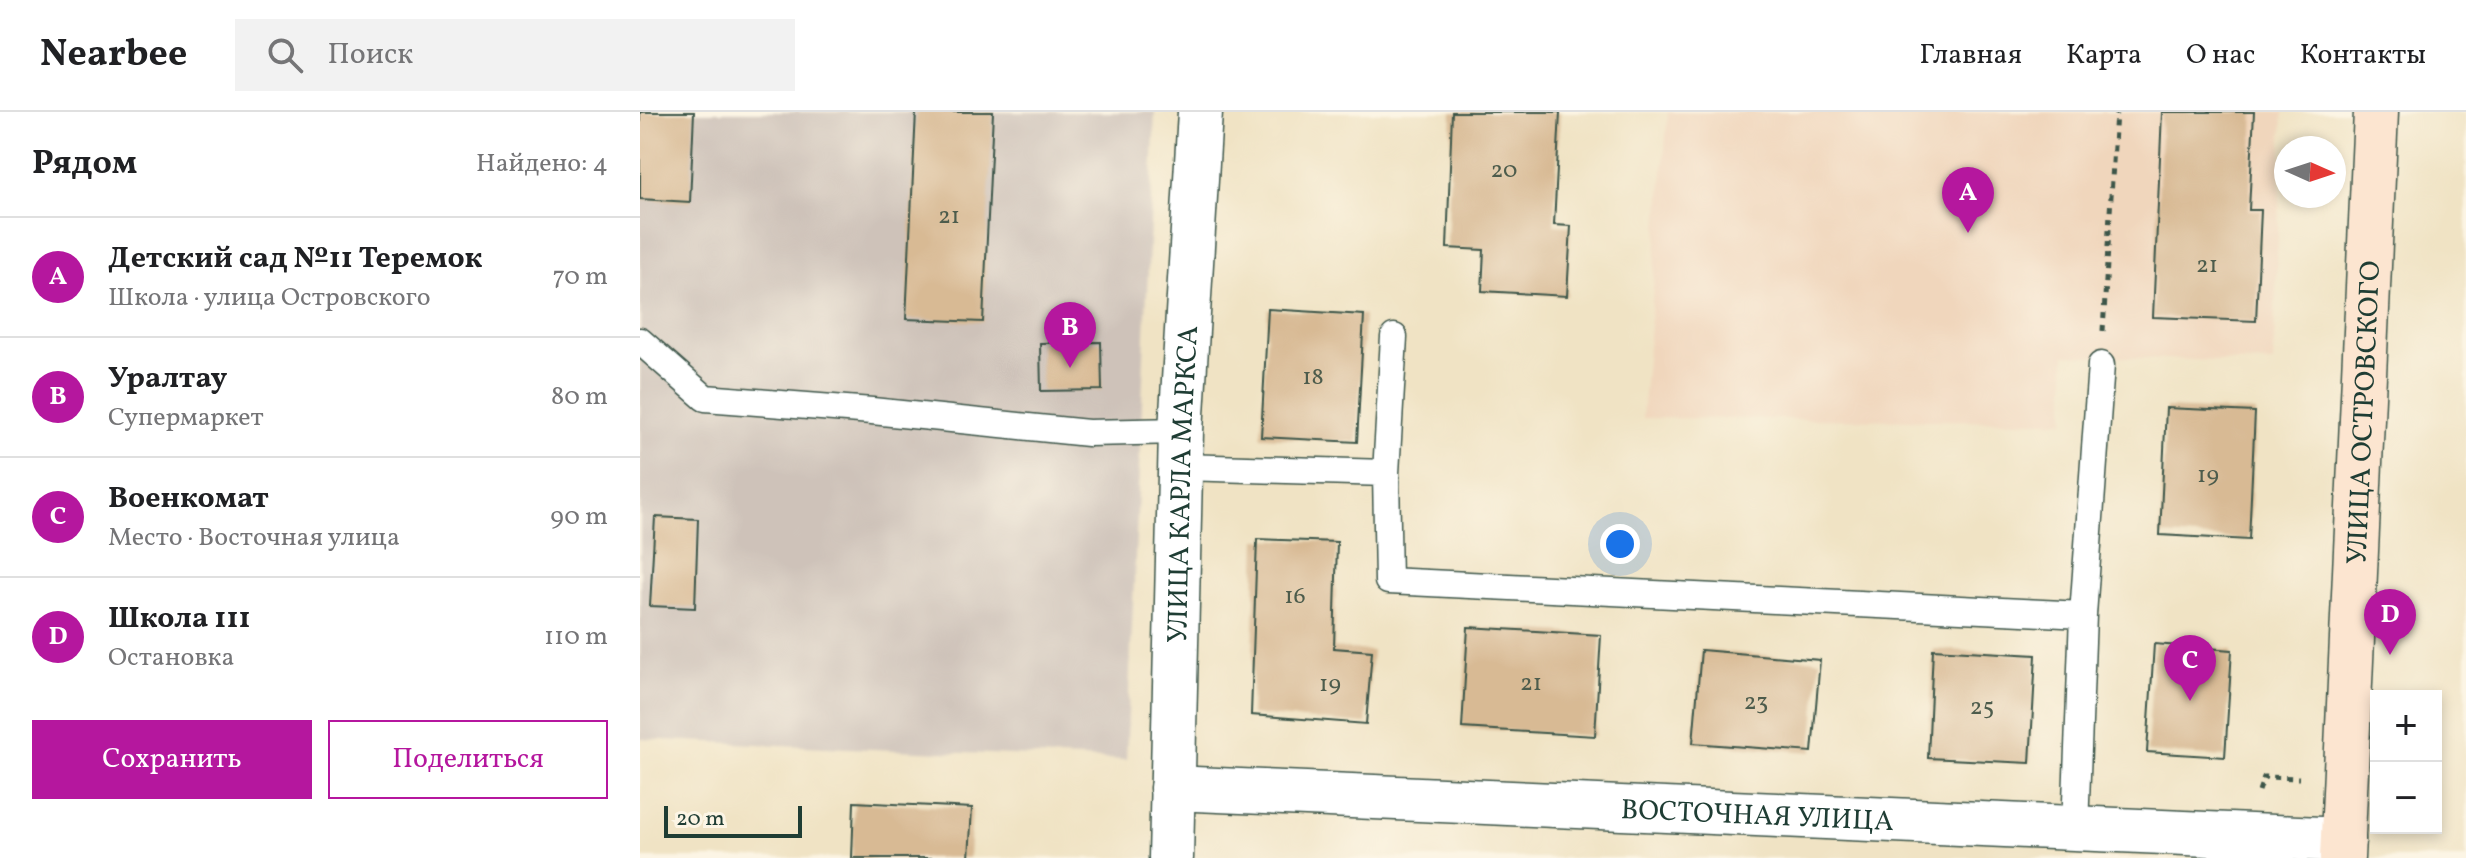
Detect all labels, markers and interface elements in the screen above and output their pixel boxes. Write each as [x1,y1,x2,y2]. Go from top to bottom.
search box [235,19,795,91]
text: Nearbee [40,29,187,82]
icon: search [263,33,307,77]
text: Поиск [327,34,413,76]
text: Главная [1920,36,2022,75]
text: Карта [2066,36,2142,75]
text: О нас [2186,36,2256,75]
text: Контакты [2300,36,2426,75]
north arrow [2274,136,2346,208]
text: Рядом [32,141,137,188]
text: Найдено: 4 [476,146,608,182]
house number: 20 [1490,154,1518,188]
pin: A [1942,167,1994,233]
house number: 21 [938,200,960,234]
text: Детский сад №11 Теремок [108,238,482,280]
house number: 21 [2196,249,2218,283]
text: A [49,259,67,295]
text: 70 m [553,259,608,295]
street label: УЛИЦА ОСТРОВСКОГО [2338,260,2391,565]
text: Школа · улица Островского [108,280,431,316]
pin: B [1044,302,1096,368]
street label: УЛИЦА КАРЛА МАРКСА [1159,324,1209,643]
text: Уралтау [108,358,227,400]
house number: 18 [1302,361,1324,395]
text: B [49,379,67,415]
text: 80 m [551,379,608,415]
text: Супермаркет [108,400,264,436]
house number: 19 [2197,459,2219,493]
text: Военкомат [108,478,269,520]
text: C [50,499,66,535]
text: 90 m [550,499,608,535]
text: Место · Восточная улица [108,520,400,556]
your location [1600,524,1640,564]
house number: 16 [1284,580,1306,614]
pin: D [2364,589,2416,655]
text: Школа 111 [108,598,251,640]
text: D [48,619,68,655]
text: 110 m [544,619,608,655]
pin: C [2164,635,2216,701]
text: Остановка [108,640,234,676]
house number: 21 [1520,667,1542,701]
house number: 19 [1319,668,1341,702]
house number: 23 [1744,686,1768,720]
map controls [2370,690,2442,834]
button: + [2370,690,2442,762]
house number: 25 [1970,691,1994,725]
button: Сохранить [32,720,312,799]
button: Поделиться [328,720,608,799]
button: − [2370,762,2442,834]
street label: ВОСТОЧНАЯ УЛИЦА [1620,791,1895,842]
scale bar [664,802,802,838]
text: 20 m [676,804,725,835]

